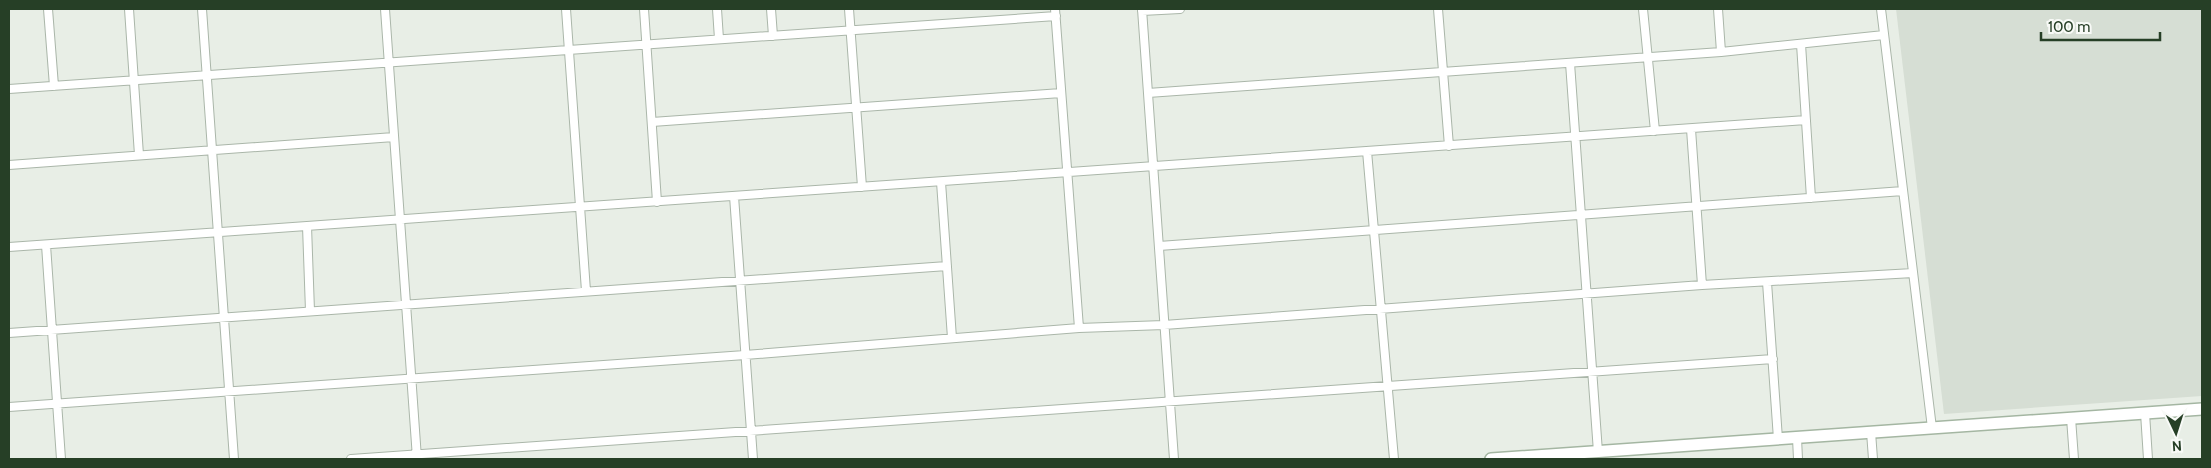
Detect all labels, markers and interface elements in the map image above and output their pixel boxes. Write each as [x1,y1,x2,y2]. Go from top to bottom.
scale bar [2041,10,2160,42]
text: 100 m [2048,18,2090,36]
north arrow [2151,408,2201,458]
text: N [2171,437,2182,455]

